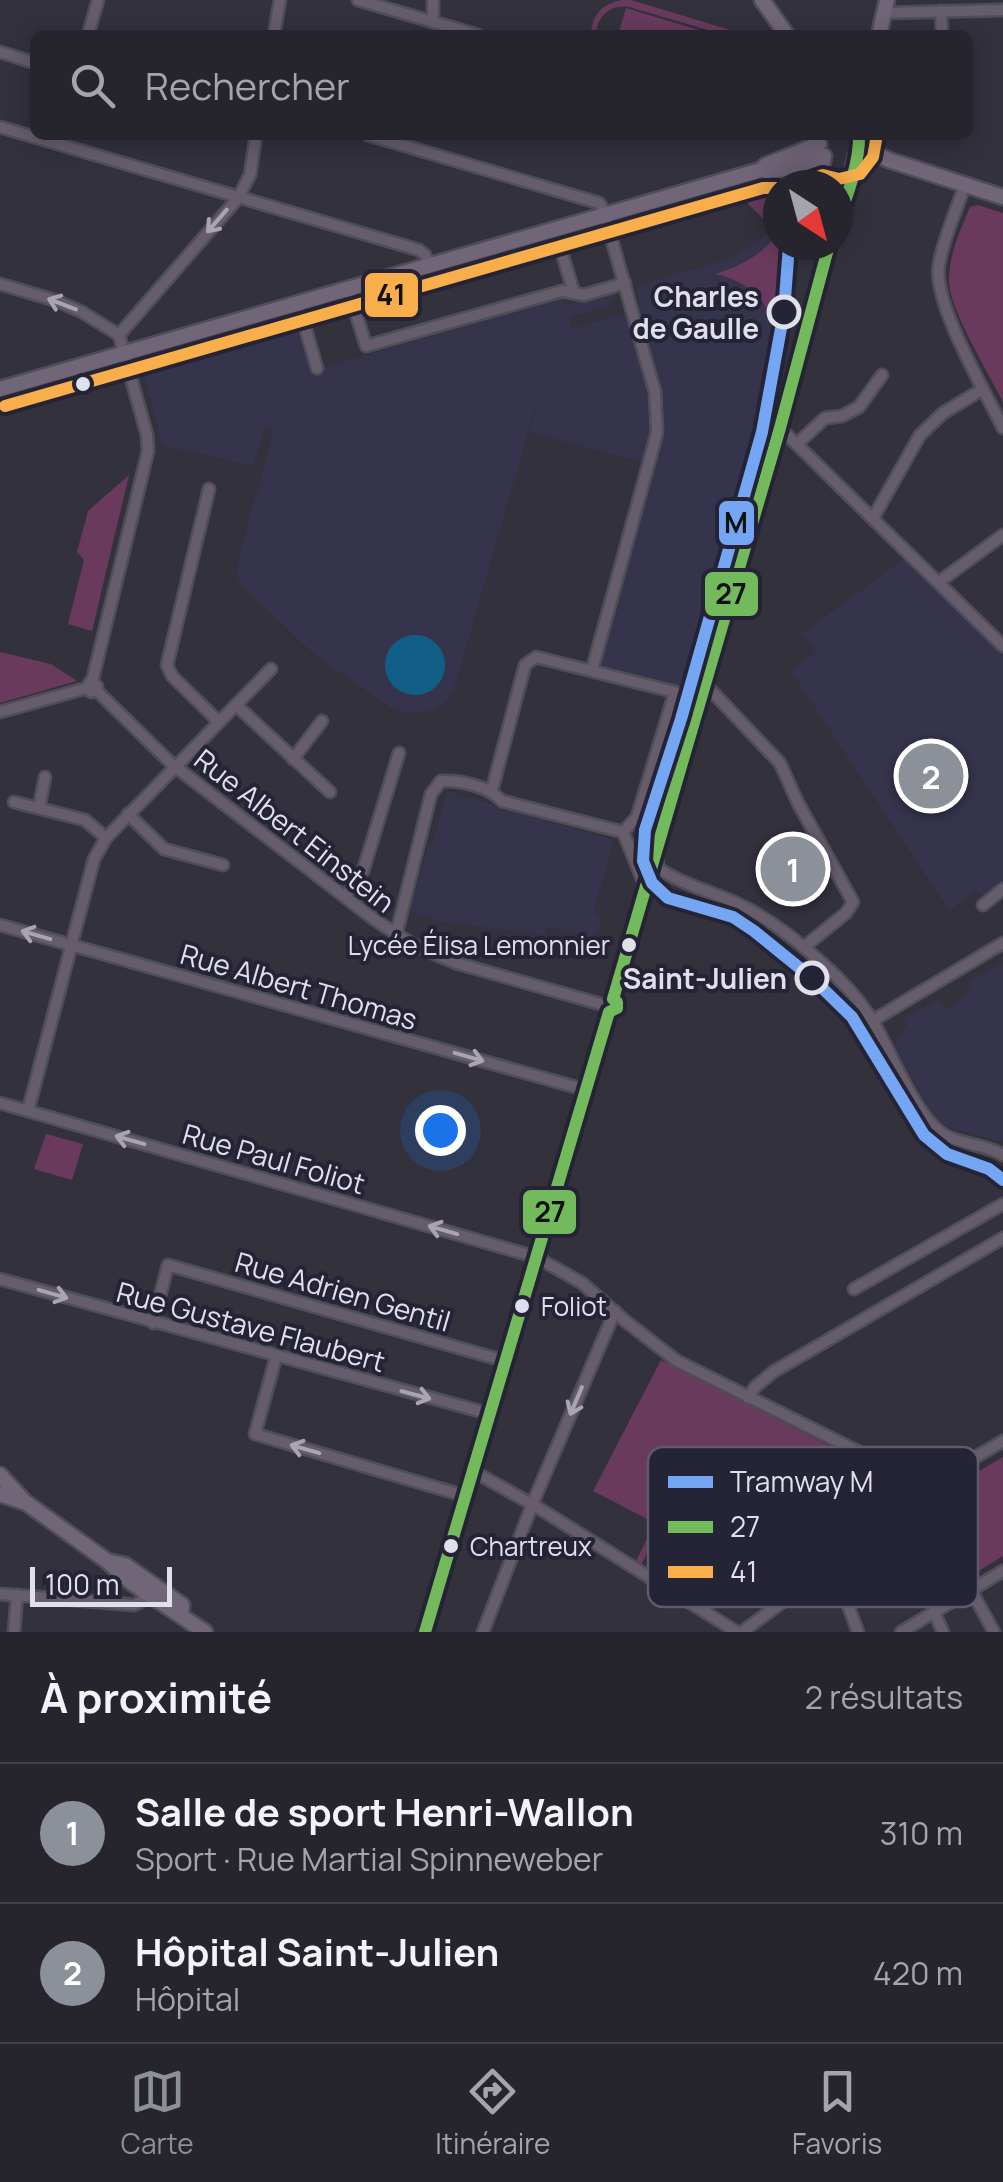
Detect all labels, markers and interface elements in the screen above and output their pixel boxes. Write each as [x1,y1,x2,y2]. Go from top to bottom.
search box [30,30,973,140]
icon: search [65,58,120,113]
text: Rechercher [145,59,350,111]
north arrow [763,170,853,260]
one-way arrow [207,208,229,234]
line badge: 41 [363,271,420,319]
text: 41 [376,275,406,313]
place label: Charles de Gaulle [633,277,759,347]
one-way arrow [47,294,78,312]
marker: Charles de Gaulle [768,296,800,328]
unlabelled marker [73,374,93,394]
line badge: M [717,499,756,547]
text: M [724,503,748,541]
line badge: 27 [703,570,760,618]
text: 27 [715,574,747,612]
pin: 2 [898,738,964,814]
street label: Rue Albert Einstein [187,740,403,920]
pin: 1 [760,832,826,906]
one-way arrow [21,925,52,944]
place label: Lycée Élisa Lemonnier [348,927,610,963]
street label: Rue Albert Thomas [176,934,422,1038]
marker: Lycée Élisa Lemonnier [619,935,639,955]
place label: Saint-Julien [623,959,787,997]
marker: Saint-Julien [796,962,828,994]
one-way arrow [453,1049,485,1067]
your location [415,1105,466,1156]
street label: Rue Paul Foliot [178,1114,370,1202]
one-way arrow [115,1130,146,1148]
line badge: 27 [521,1188,578,1236]
text: 27 [534,1192,566,1230]
one-way arrow [427,1220,459,1238]
street label: Rue Adrien Gentil [231,1242,455,1340]
street label: Rue Gustave Flaubert [113,1272,389,1380]
one-way arrow [37,1286,69,1305]
place label: Foliot [541,1288,607,1324]
marker: Foliot [512,1296,532,1316]
one-way arrow [566,1385,584,1416]
one-way arrow [400,1386,431,1405]
one-way arrow [289,1439,321,1457]
legend [648,1447,978,1607]
text: Tramway M [730,1462,873,1500]
text: 27 [730,1507,760,1545]
place label: Chartreux [470,1528,592,1564]
marker: Chartreux [441,1536,461,1556]
text: 41 [730,1552,757,1590]
scale bar [30,1562,172,1606]
text: 100 m [45,1565,119,1603]
text: À proximité [40,1668,272,1726]
text: 2 résultats [805,1675,963,1719]
text: Salle de sport Henri-Wallon [135,1785,634,1837]
text: 1 [65,1811,80,1855]
text: 310 m [880,1811,963,1855]
text: Sport · Rue Martial Spinneweber [135,1837,603,1881]
text: Hôpital Saint-Julien [135,1925,499,1977]
text: 2 [63,1951,82,1995]
text: 420 m [873,1951,963,1995]
text: Hôpital [135,1977,240,2021]
tab: Carte [121,2064,194,2162]
tab: Itinéraire [435,2064,550,2162]
tab: Favoris [792,2064,882,2162]

